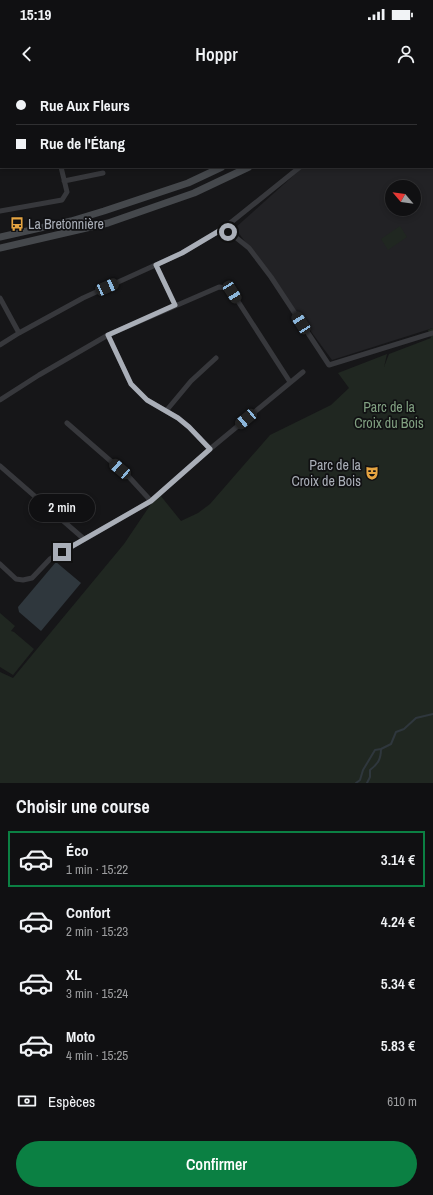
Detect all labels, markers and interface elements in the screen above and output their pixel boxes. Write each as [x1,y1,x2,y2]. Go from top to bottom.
text: 15:19 [20,4,51,25]
text: Hoppr [195,42,238,67]
icon: back [16,43,38,65]
icon: person [395,43,417,65]
text: Rue Aux Fleurs [40,95,130,116]
text: Rue de l'Étang [40,133,125,154]
north arrow [385,180,421,216]
map controls [385,180,421,216]
place label: La Bretonnière [28,215,104,233]
bus stop icon: La Bretonnière [9,216,25,232]
route start [219,223,237,241]
car [94,277,120,297]
car [221,279,243,305]
car [289,310,313,336]
park label: Parc de la Croix du Bois [354,398,424,432]
car [233,407,259,431]
place label: Parc de la Croix de Bois [291,456,362,490]
car [107,457,133,481]
theatre icon: Parc de la Croix de Bois [364,465,380,481]
callout: 2 min [29,494,95,522]
text: 2 min [48,499,76,516]
route end [53,543,71,561]
text: Choisir une course [16,794,150,819]
text: Éco [66,840,89,861]
icon: car [18,841,54,877]
text: 3.14 € [381,849,415,870]
text: 1 min · 15:22 [66,861,128,878]
text: Confort [66,902,110,923]
icon: car [18,903,54,939]
text: 4.24 € [381,911,415,932]
text: 2 min · 15:23 [66,923,128,940]
text: XL [66,964,82,985]
icon: car [18,965,54,1001]
text: 5.34 € [381,973,415,994]
text: 3 min · 15:24 [66,985,128,1002]
text: Moto [66,1026,95,1047]
icon: car [18,1027,54,1063]
text: 5.83 € [381,1035,415,1056]
text: 4 min · 15:25 [66,1047,128,1064]
icon: cash [16,1090,38,1112]
text: Espèces [48,1091,95,1112]
text: 610 m [387,1093,417,1110]
button: Confirmer [16,1141,417,1187]

